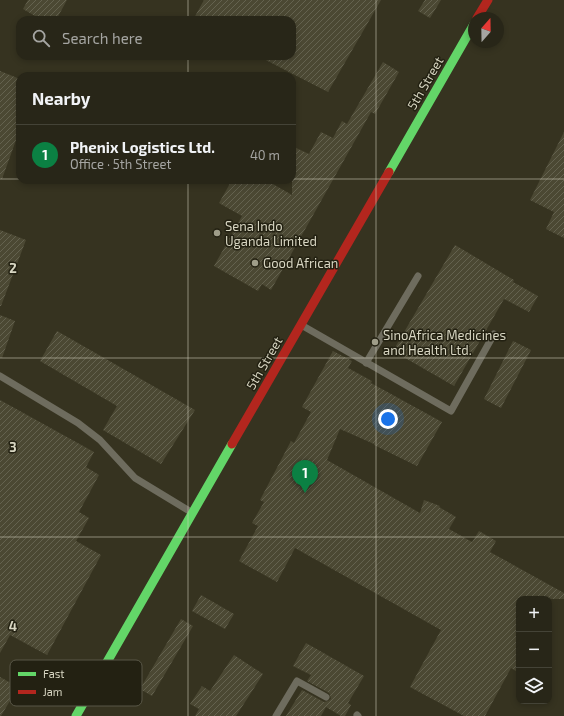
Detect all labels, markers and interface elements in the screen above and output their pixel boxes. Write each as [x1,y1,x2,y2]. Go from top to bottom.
north arrow [468,12,504,48]
search box [16,16,296,60]
icon: search [30,27,52,49]
text: Search here [62,29,143,47]
street label: 5th Street [403,54,447,112]
text: Nearby [32,88,90,108]
text: Phenix Logistics Ltd. [70,138,215,156]
text: 1 [42,147,48,163]
text: 40 m [250,147,280,163]
text: Office · 5th Street [70,156,171,172]
place label: Sena Indo Uganda Limited [225,218,317,249]
marker: Sena Indo Uganda Limited [212,228,222,238]
place label: Good African [263,255,338,271]
marker: Good African [250,258,260,268]
text: 2 [9,260,17,276]
place label: SinoAfrica Medicines and Health Ltd. [383,327,506,358]
street label: 5th Street [242,334,286,392]
marker: SinoAfrica Medicines and Health Ltd. [370,337,380,347]
your location [378,409,398,429]
text: 3 [9,439,17,455]
pin: 1 [292,460,318,493]
map controls [516,596,552,704]
button: + [516,596,552,632]
text: 4 [9,618,17,634]
button: − [516,632,552,668]
legend [10,660,142,706]
text: Fast [43,667,65,680]
button: layers [516,668,552,704]
text: Jam [43,685,62,698]

